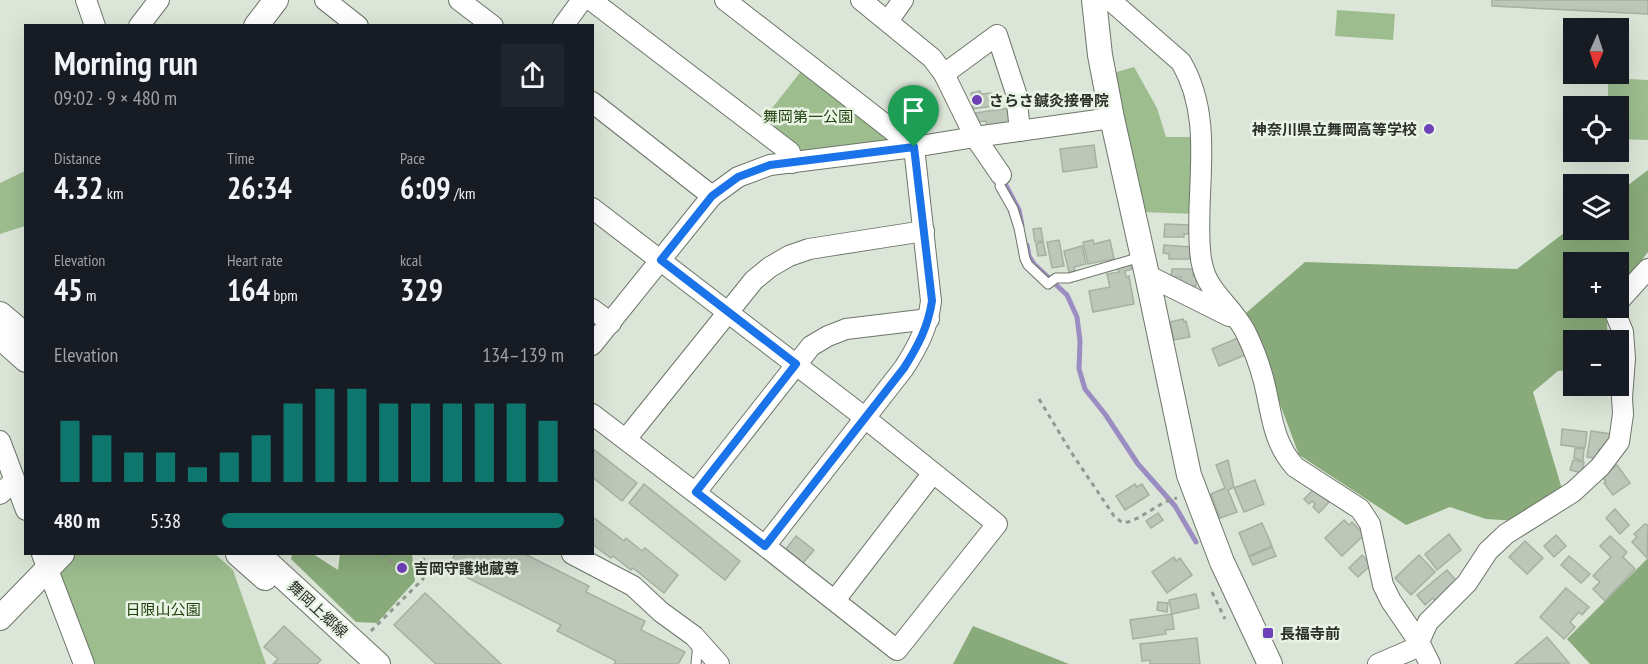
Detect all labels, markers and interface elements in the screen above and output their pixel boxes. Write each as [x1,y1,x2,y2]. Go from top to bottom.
north arrow [1563,18,1629,84]
map controls [1563,18,1629,396]
text: Morning run [54,41,198,84]
button: share [501,44,564,107]
text: 09:02 · 9 × 480 m [54,85,177,111]
pin [888,85,939,147]
place label: さらさ鍼灸接骨院 [989,91,1109,110]
marker: さらさ鍼灸接骨院 [970,93,984,107]
icon: arrive [897,94,930,127]
button: locate [1563,96,1629,162]
park label: 舞岡第一公園 [763,107,853,126]
place label: 神奈川県立舞岡高等学校 [1251,120,1417,139]
marker: 神奈川県立舞岡高等学校 [1422,122,1436,136]
text: Distance [54,148,101,168]
text: Time [227,148,255,168]
text: Pace [400,148,425,168]
text: 4.32 [54,168,103,207]
text: 26:34 [227,168,292,207]
text: 6:09 [400,168,451,207]
button: layers [1563,174,1629,240]
text: km [103,183,123,203]
text: /km [451,183,475,203]
text: Elevation [54,250,105,270]
text: Heart rate [227,250,283,270]
text: kcal [400,250,422,270]
button: + [1563,252,1629,318]
text: 45 [54,270,83,309]
text: 164 [227,270,270,309]
text: 329 [400,270,443,309]
text: m [83,285,97,305]
text: bpm [270,285,298,305]
button: − [1563,330,1629,396]
text: Elevation [54,342,118,368]
text: 134–139 m [482,342,564,368]
text: 480 m [54,508,100,534]
text: 5:38 [150,508,181,534]
place label: 吉岡守護地蔵尊 [414,559,519,578]
marker: 吉岡守護地蔵尊 [395,561,409,575]
street label: 舞岡上郷線 [284,576,352,642]
park label: 日限山公園 [125,600,201,619]
place label: 長福寺前 [1280,624,1340,643]
marker: 長福寺前 [1261,626,1275,640]

